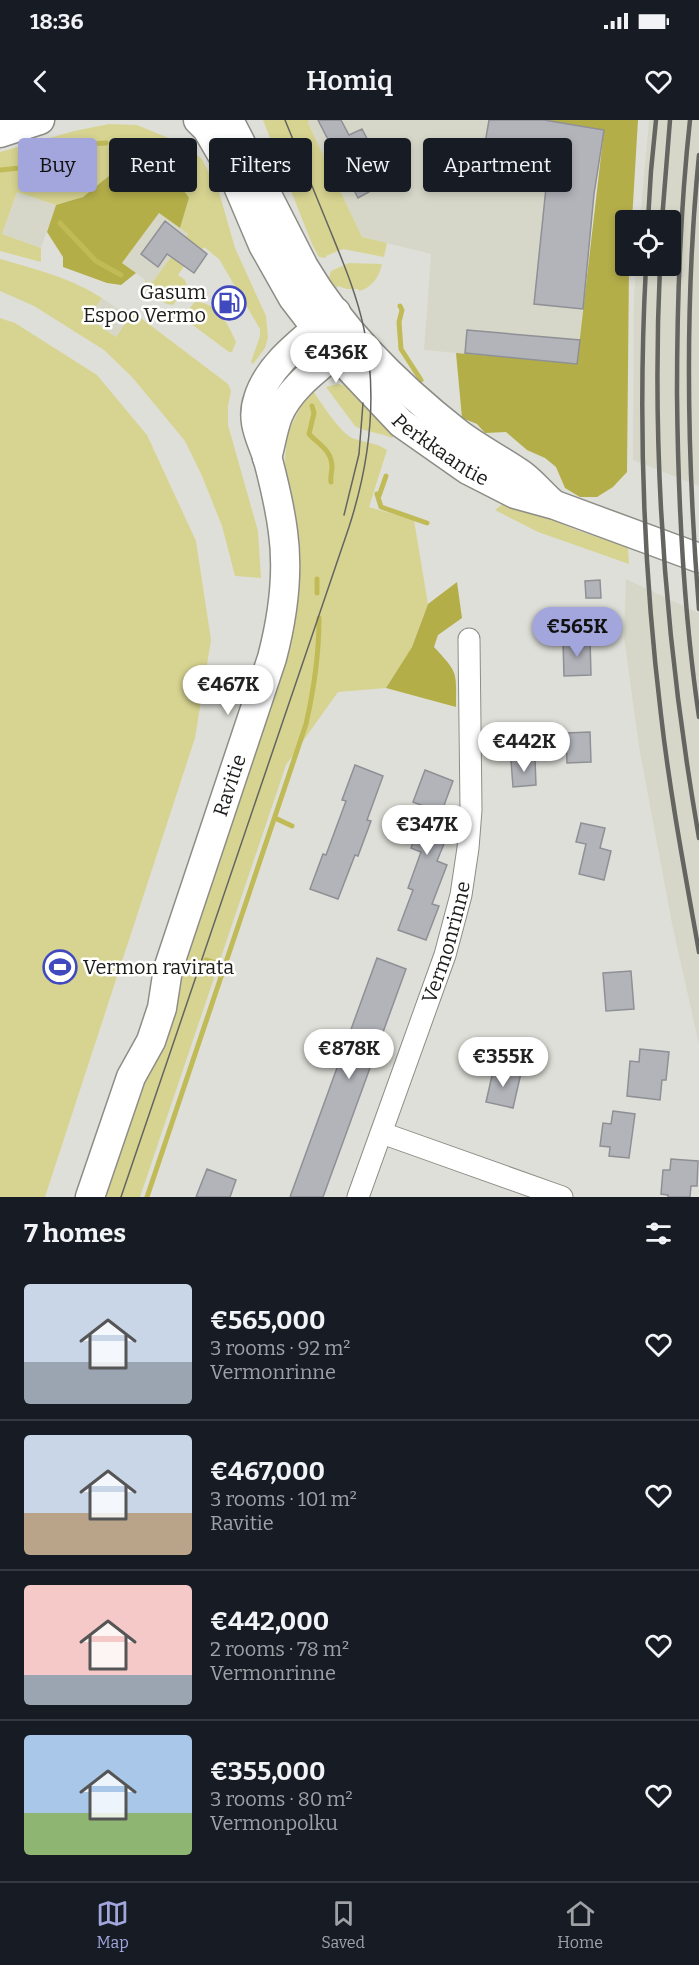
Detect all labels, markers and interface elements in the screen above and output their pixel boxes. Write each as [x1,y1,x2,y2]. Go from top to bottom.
text: 18:36 [30,8,84,35]
icon: back [24,65,57,98]
text: Homiq [306,65,393,97]
icon: heart [642,65,675,98]
chip: Buy [18,138,97,192]
chip: Rent [109,138,197,192]
chip: Filters [209,138,312,192]
chip: New [324,138,411,192]
chip: Apartment [423,138,572,192]
map controls [615,210,681,276]
button: locate [615,210,681,276]
place label: Gasum Espoo Vermo [83,280,206,327]
fuel station icon: Gasum Espoo Vermo [211,285,247,321]
pin: €436K [294,333,378,384]
text: €436K [304,340,368,364]
street label: Perkkaantie [387,409,493,491]
pin: €565K [535,607,619,658]
text: €565K [546,614,608,638]
pin: €467K [186,665,270,716]
text: €467K [197,672,259,696]
pin: €442K [482,722,566,773]
text: €442K [492,729,556,753]
street label: Ravitie [208,751,251,819]
pin: €347K [385,805,469,856]
text: €347K [396,812,458,836]
street label: Vermonrinne [417,880,475,1006]
sports icon: Vermon ravirata [42,949,78,985]
place label: Vermon ravirata [83,955,234,979]
pin: €878K [307,1029,391,1080]
text: €878K [318,1036,380,1060]
pin: €355K [461,1037,545,1088]
text: €355K [472,1044,534,1068]
icon: filters [642,1217,675,1250]
text: 7 homes [24,1218,126,1249]
text: €565,000 [210,1305,326,1336]
icon: home [72,1308,144,1380]
icon: heart [642,1328,675,1361]
text: 3 rooms · 92 m² [210,1336,350,1360]
text: Vermonrinne [210,1360,336,1384]
text: €467,000 [210,1456,325,1487]
icon: home [72,1459,144,1531]
icon: heart [642,1479,675,1512]
text: 3 rooms · 101 m² [210,1487,357,1511]
text: Ravitie [210,1511,274,1535]
text: €442,000 [210,1606,329,1637]
icon: home [72,1609,144,1681]
icon: heart [642,1629,675,1662]
text: 2 rooms · 78 m² [210,1637,349,1661]
text: Vermonrinne [210,1661,336,1685]
text: €355,000 [210,1756,326,1787]
icon: home [72,1759,144,1831]
icon: heart [642,1779,675,1812]
text: 3 rooms · 80 m² [210,1787,353,1811]
text: Vermonpolku [210,1811,338,1835]
tab: Map [96,1897,129,1952]
tab: Saved [321,1897,365,1952]
tab: Home [557,1897,603,1952]

